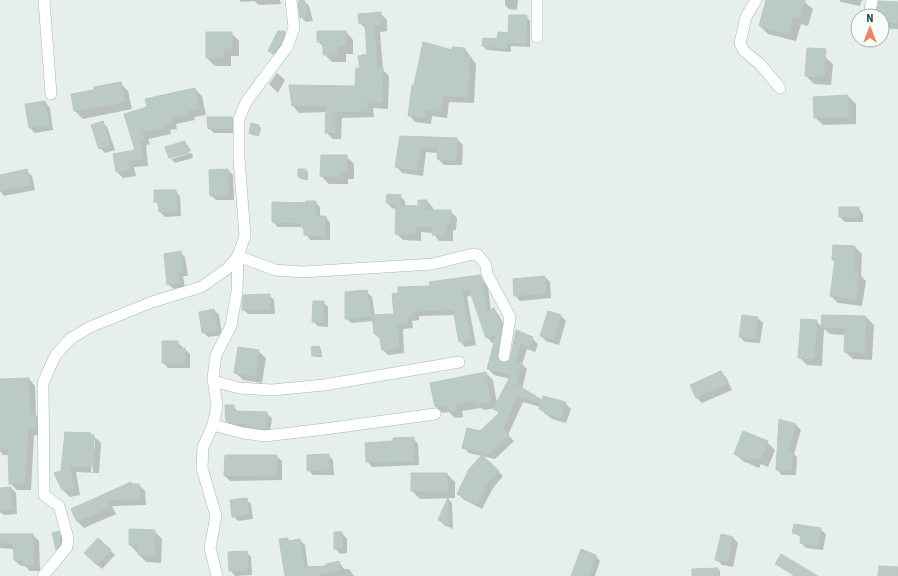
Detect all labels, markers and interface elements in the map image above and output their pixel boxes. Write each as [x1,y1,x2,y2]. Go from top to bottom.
north arrow [850,8,890,48]
text: N [866,11,874,26]

